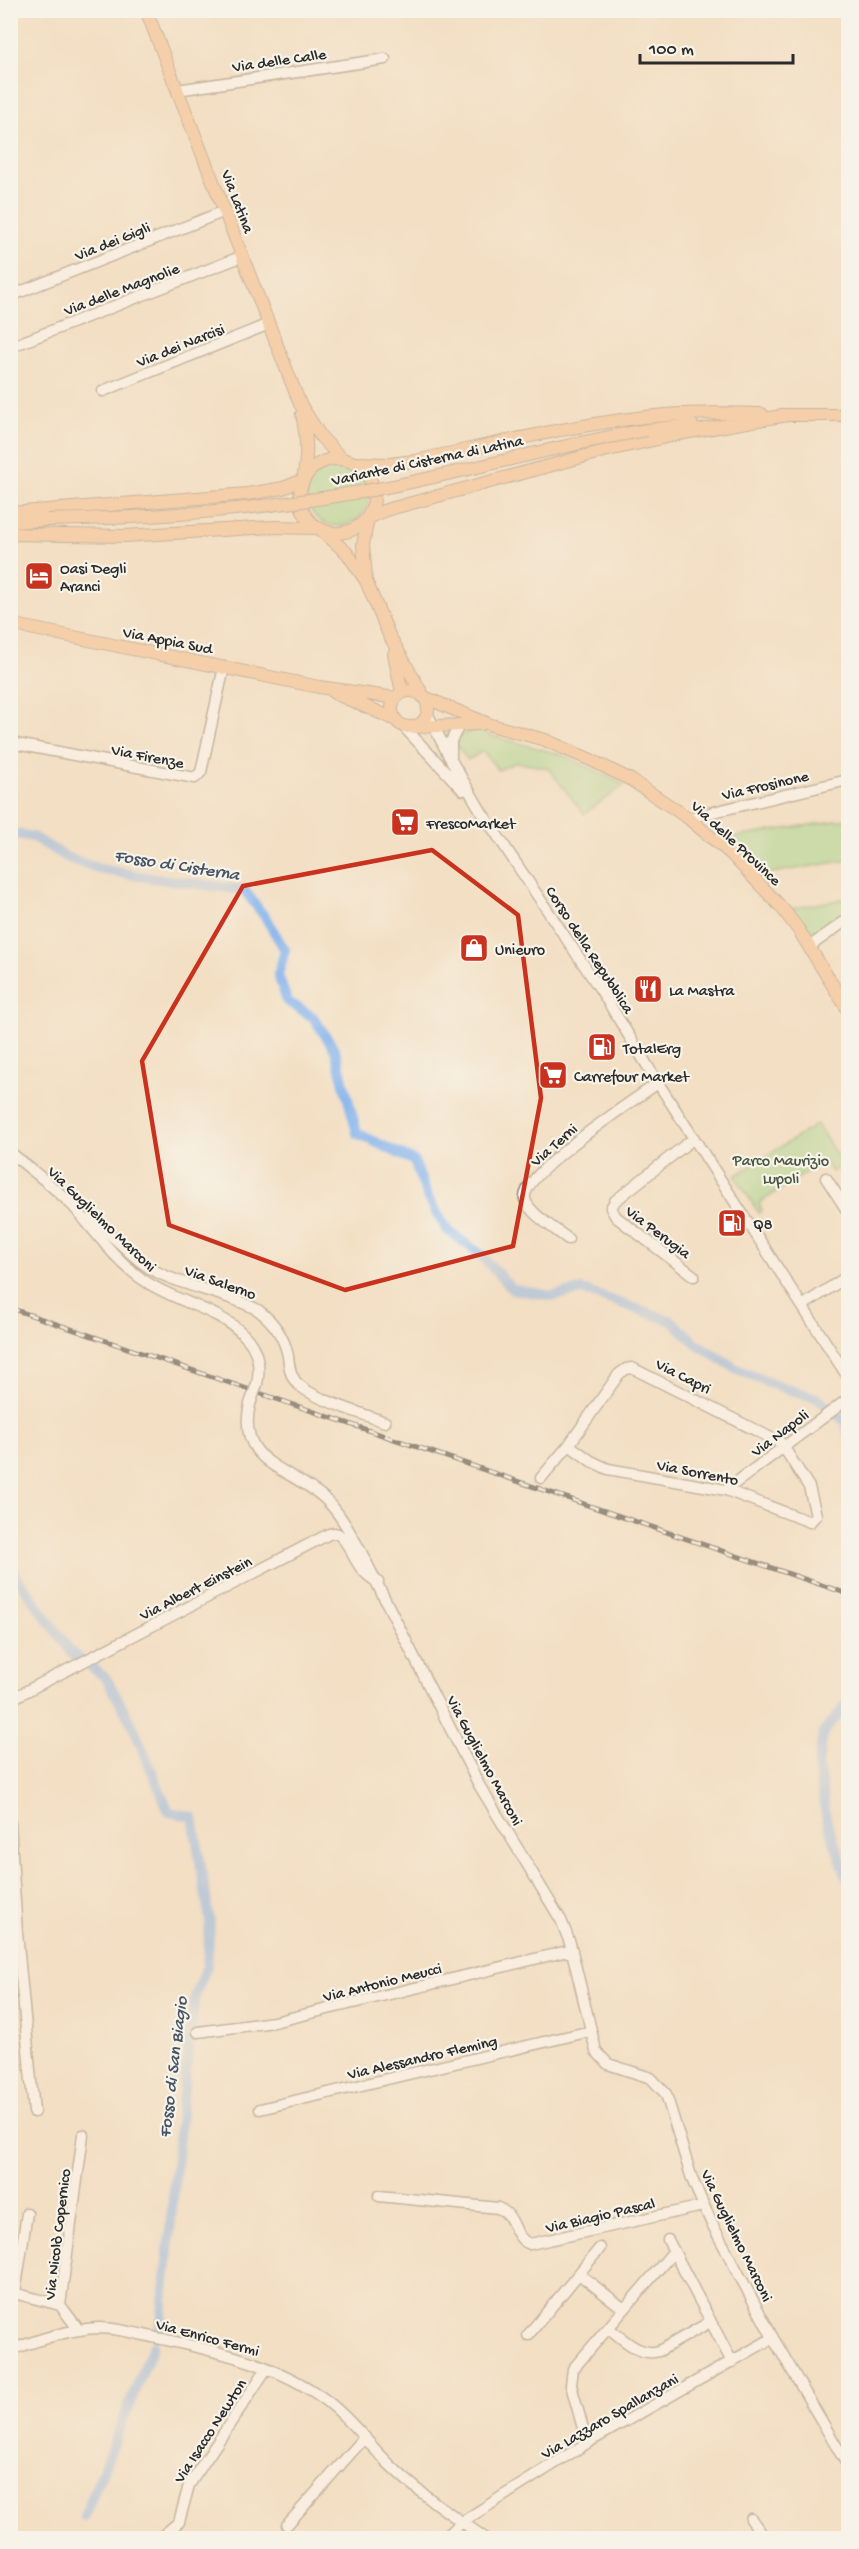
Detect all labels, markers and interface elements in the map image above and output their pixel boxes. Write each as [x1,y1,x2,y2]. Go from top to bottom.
scale bar [640,27,793,65]
text: 100 m [648,40,694,61]
street label: Via delle Calle [230,46,328,79]
street label: Via Latina [215,167,257,238]
street label: Via dei Gigli [72,220,154,267]
street label: Via delle Magnolie [61,260,183,322]
street label: Via dei Narcisi [134,321,228,374]
street label: Variante di Cisterna di Latina [329,433,526,492]
hotel icon: Oasi Degli Aranci [23,560,55,592]
place label: Oasi Degli Aranci [60,561,126,598]
street label: Via Appia Sud [120,624,215,661]
street label: Via Firenze [108,742,186,775]
street label: Via Frosinone [720,768,812,807]
street label: Via delle Province [685,797,784,892]
supermarket icon: FrescoMarket [389,806,421,838]
place label: FrescoMarket [425,816,517,835]
water label: Fosso di Cisterna [113,846,241,887]
street label: Corso della Repubblica [540,884,637,1019]
shop icon: Unieuro [458,932,490,964]
place label: Unieuro [495,942,545,961]
restaurant icon: La Mastra [632,973,664,1005]
place label: La Mastra [669,983,736,1002]
fuel station icon: TotalErg [586,1031,618,1063]
place label: TotalErg [622,1041,681,1060]
supermarket icon: Carrefour Market [537,1059,569,1091]
place label: Carrefour Market [574,1069,690,1088]
street label: Via Terni [527,1121,583,1173]
park label: Parco Maurizio Lupoli [732,1153,829,1190]
street label: Via Guglielmo Marconi [41,1163,159,1278]
street label: Via Perugia [620,1203,694,1265]
fuel station icon: Q8 [716,1207,748,1239]
place label: Q8 [753,1217,773,1236]
street label: Via Salerno [181,1262,258,1306]
street label: Via Capri [651,1356,713,1400]
street label: Via Napoli [748,1407,814,1463]
street label: Via Sorrento [654,1457,740,1492]
street label: Via Albert Einstein [136,1553,256,1627]
street label: Via Guglielmo Marconi [440,1693,525,1830]
street label: Via Antonio Meucci [321,1961,444,2009]
water label: Fosso di San Biagio [155,1995,194,2139]
street label: Via Alessandro Fleming [345,2033,500,2086]
street label: Via Guglielmo Marconi [694,2167,775,2306]
street label: Via Nicolò Copernico [42,2168,77,2302]
street label: Via Biagio Pascal [543,2196,657,2239]
street label: Via Enrico Fermi [152,2316,261,2362]
street label: Via Lazzaro Spallanzani [538,2371,683,2466]
street label: Via Isacco Newton [171,2376,253,2488]

